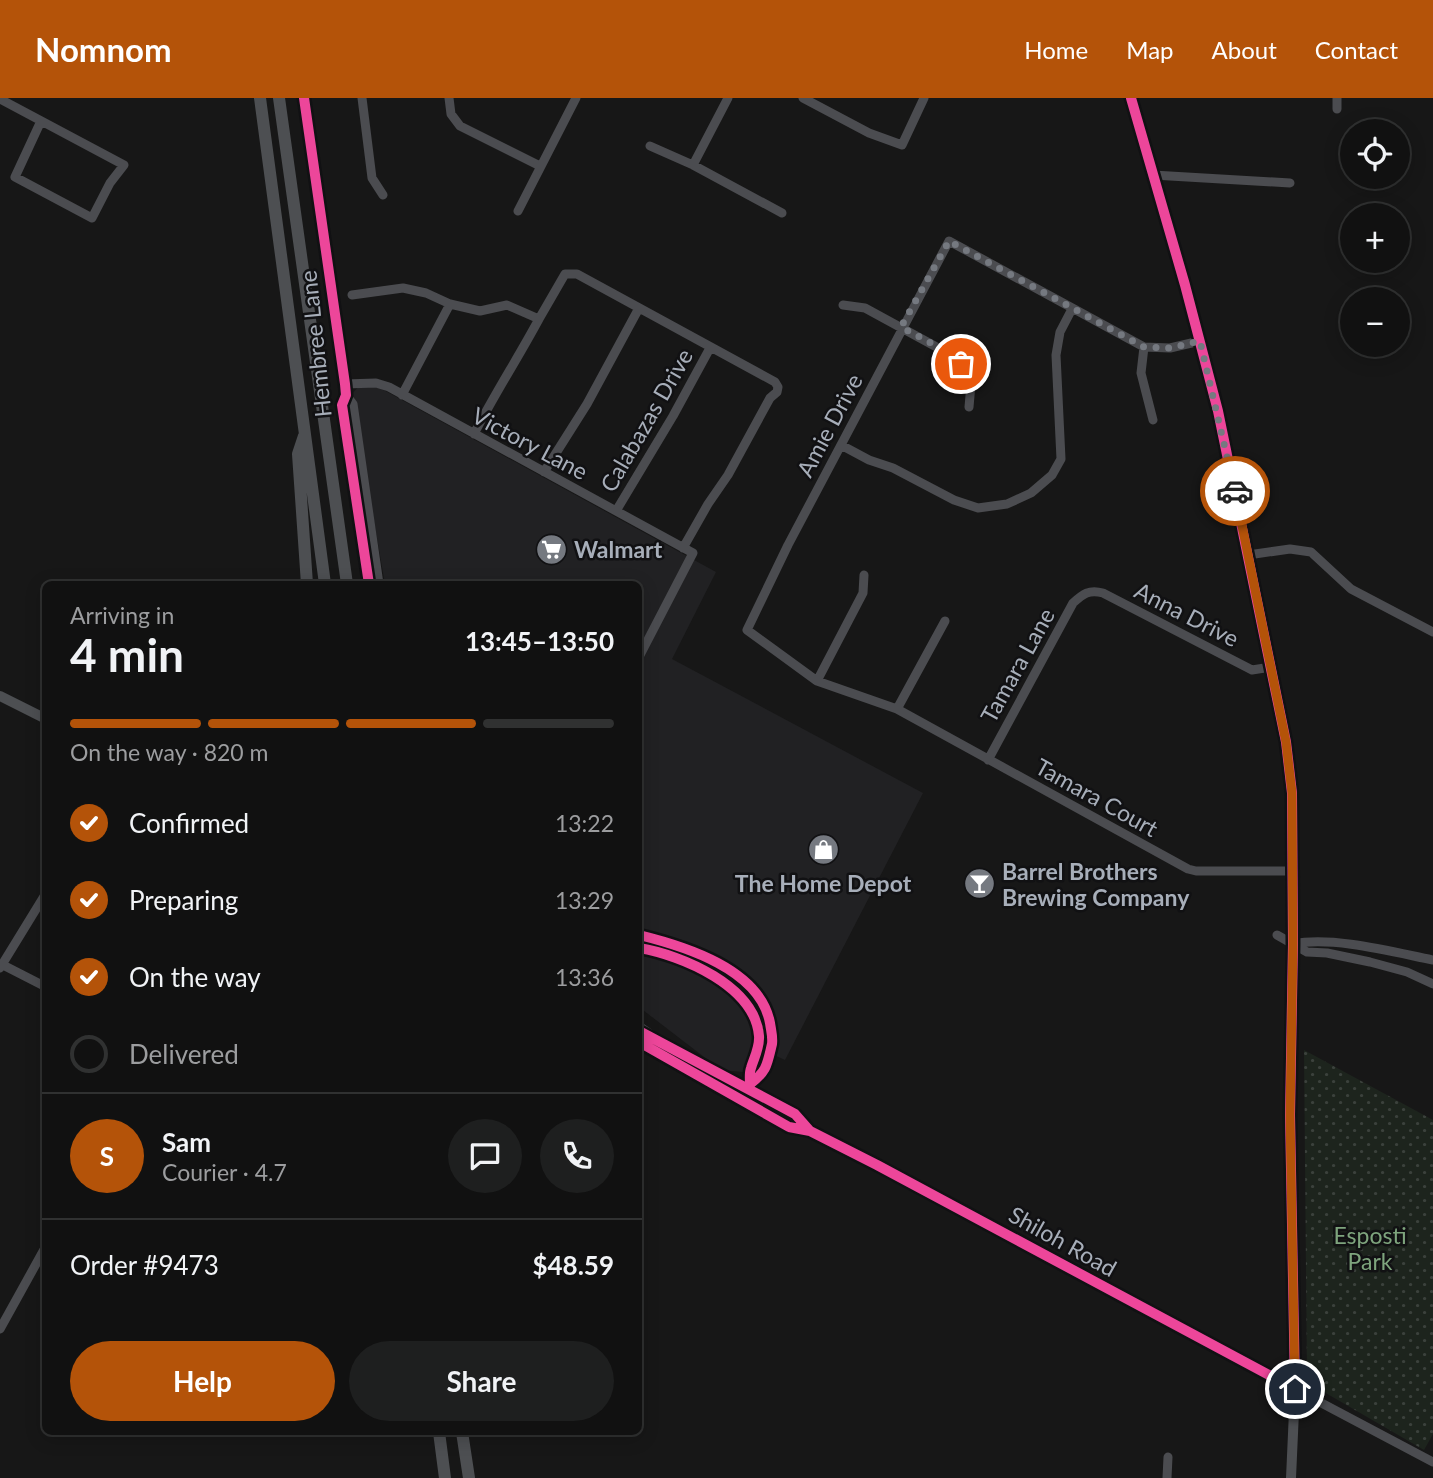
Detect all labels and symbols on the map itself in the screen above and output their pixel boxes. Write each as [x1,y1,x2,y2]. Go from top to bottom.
street label: Hembree Lane [293,269,337,419]
pin [931,334,991,394]
street label: Calabazas Drive [594,344,698,496]
street label: Amie Drive [790,369,868,481]
street label: Victory Lane [467,401,593,485]
courier [1200,456,1270,526]
supermarket icon: Walmart [534,532,568,566]
place label: Walmart [574,535,663,563]
street label: Anna Drive [1130,576,1244,652]
street label: Tamara Lane [974,603,1060,727]
street label: Tamara Court [1031,752,1164,843]
shop icon: The Home Depot [806,832,840,866]
place label: Barrel Brothers Brewing Company [1002,857,1190,911]
bar icon: Barrel Brothers Brewing Company [962,867,996,901]
place label: The Home Depot [735,869,912,897]
street label: Shiloh Road [1004,1200,1122,1282]
park label: Esposti Park [1333,1221,1407,1275]
pin [1265,1359,1325,1419]

